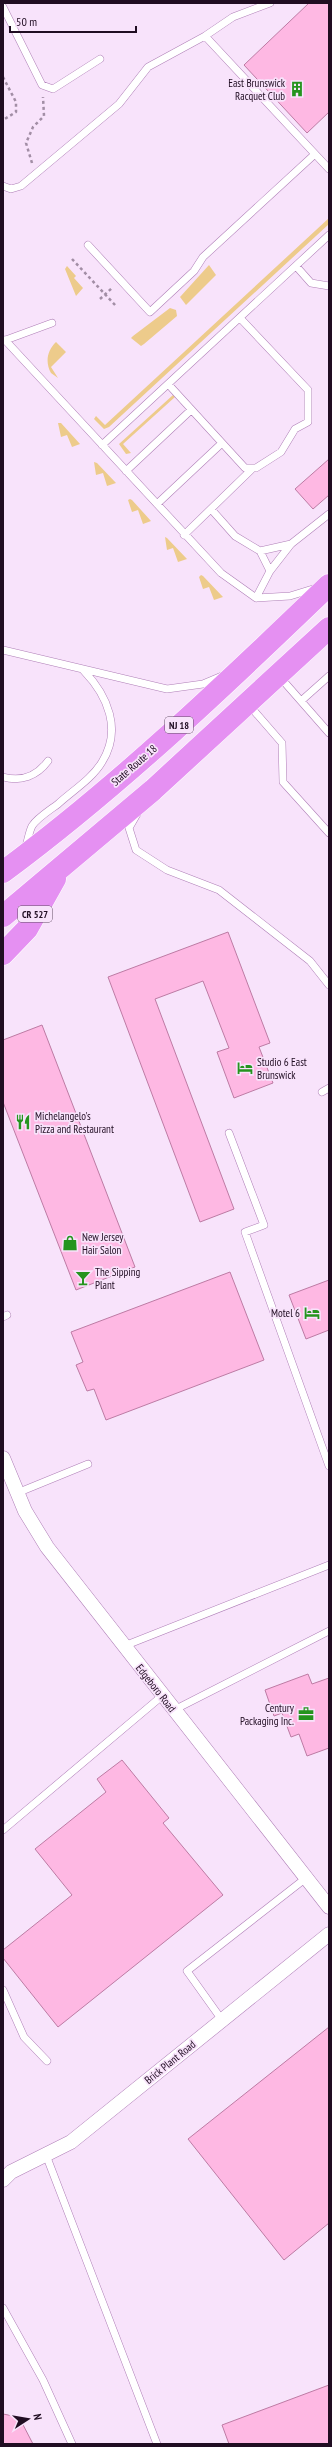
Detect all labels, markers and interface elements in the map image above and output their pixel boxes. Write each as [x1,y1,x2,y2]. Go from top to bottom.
scale bar [10,8,136,34]
text: 50 m [16,14,37,29]
place label: East Brunswick Racquet Club [228,76,286,103]
building icon: East Brunswick Racquet Club [288,80,306,98]
road number: NJ 18 [165,717,193,733]
street label: State Route 18 [108,741,160,789]
road number: CR 527 [18,906,52,922]
place label: Studio 6 East Brunswick [257,1055,307,1082]
hotel icon: Studio 6 East Brunswick [236,1059,254,1077]
place label: Michelangelo's Pizza and Restaurant [35,1109,114,1136]
restaurant icon: Michelangelo's Pizza and Restaurant [14,1113,32,1131]
place label: New Jersey Hair Salon [82,1230,124,1257]
shop icon: New Jersey Hair Salon [61,1234,79,1252]
place label: The Sipping Plant [95,1265,141,1292]
bar icon: The Sipping Plant [74,1269,92,1287]
hotel icon: Motel 6 [303,1304,321,1322]
place label: Motel 6 [271,1306,300,1320]
street label: Edgeboro Road [133,1661,179,1715]
place label: Century Packaging Inc. [240,1701,295,1728]
office icon: Century Packaging Inc. [297,1705,315,1723]
street label: Brick Plant Road [142,2037,199,2087]
north arrow [8,2399,48,2439]
text: N [30,2413,45,2421]

